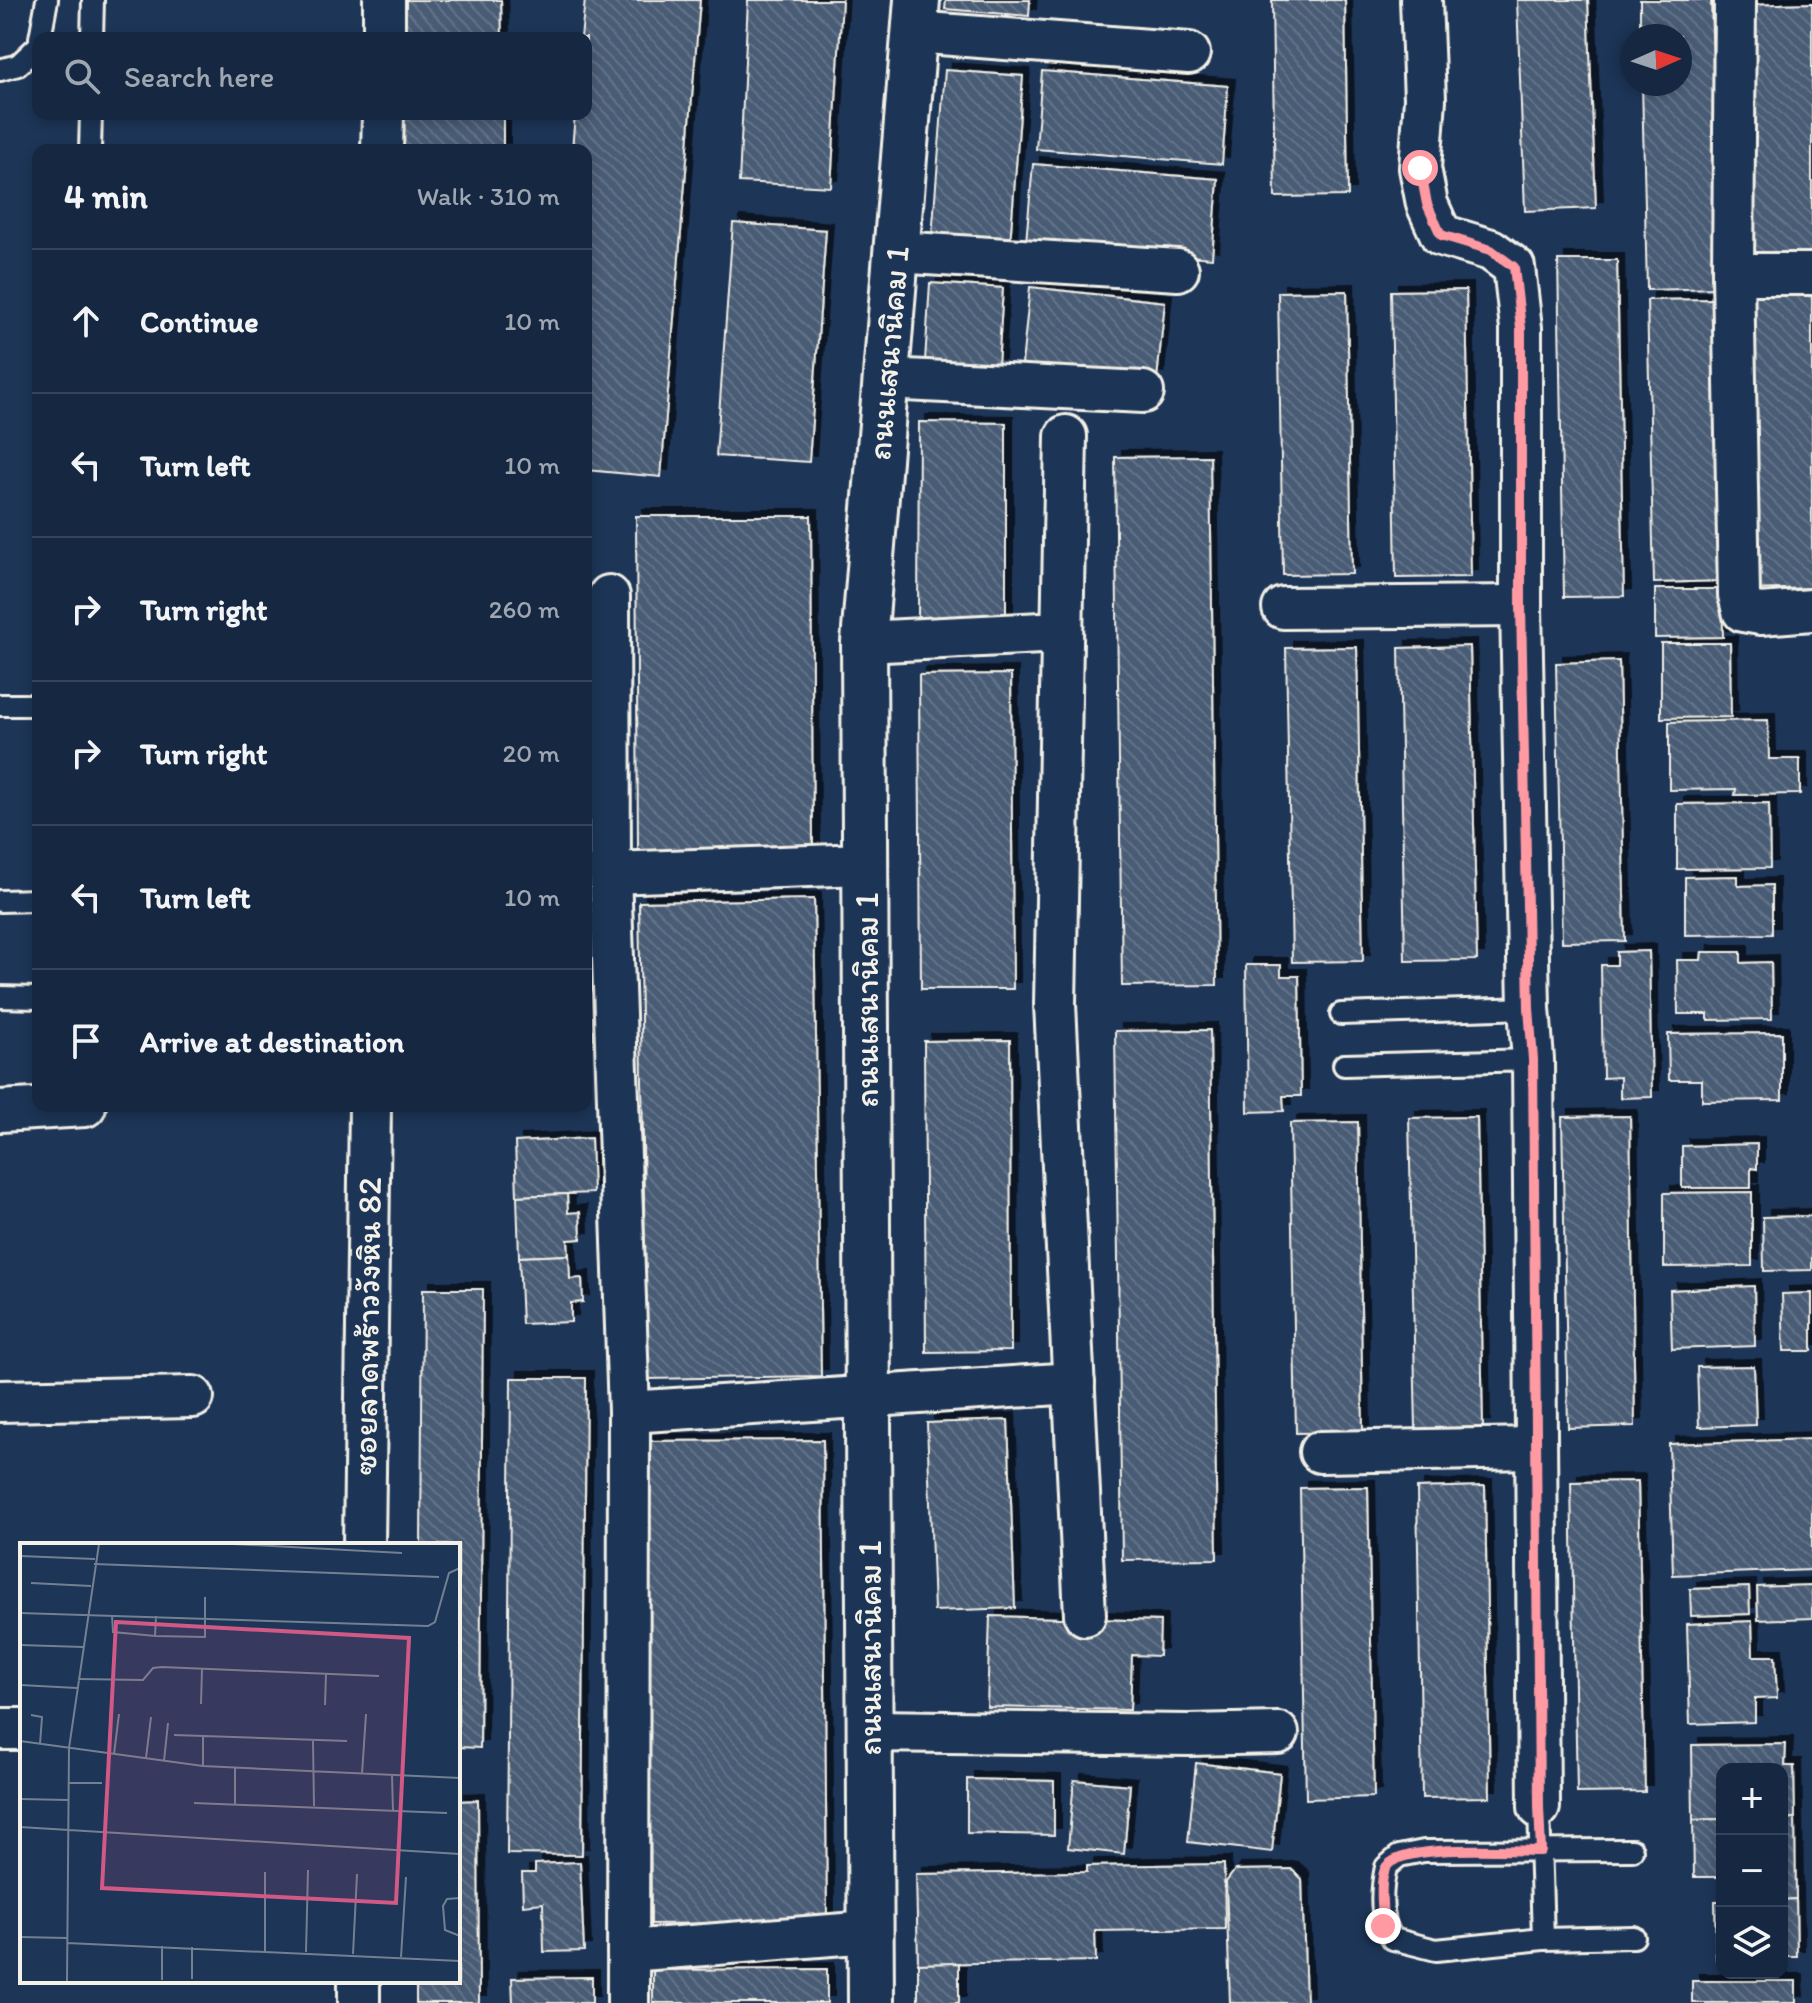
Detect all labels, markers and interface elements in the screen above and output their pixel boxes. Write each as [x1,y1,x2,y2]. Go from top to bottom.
north arrow [1620,24,1692,96]
search box [32,32,592,120]
icon: search [60,54,104,98]
text: Search here [124,58,274,95]
route start [1402,150,1438,186]
text: 4 min [64,176,148,217]
text: Walk · 310 m [417,180,560,212]
street label: ถนนเสนานิคม 1 [858,244,918,462]
icon: ahead [64,299,108,343]
text: Continue [140,303,259,340]
text: 10 m [504,305,560,337]
icon: left [64,443,108,487]
text: Turn left [140,447,251,484]
text: 10 m [504,449,560,481]
icon: right [64,587,108,631]
text: Turn right [140,591,268,628]
text: 260 m [489,593,560,625]
icon: right [64,731,108,775]
text: Turn right [140,735,268,772]
text: 20 m [503,737,560,769]
icon: left [64,875,108,919]
text: Turn left [140,879,251,916]
text: 10 m [504,881,560,913]
street label: ถนนเสนานิคม 1 [846,893,887,1107]
icon: arrive [64,1019,108,1063]
text: Arrive at destination [140,1023,404,1060]
street label: ซอยลาดพร้าววังหิน 82 [344,1177,390,1475]
street label: ถนนเสนานิคม 1 [849,1541,890,1755]
inset map [20,1543,460,1983]
map controls [1716,1763,1788,1979]
button: + [1716,1763,1788,1835]
button: − [1716,1835,1788,1907]
button: layers [1716,1907,1788,1979]
route end [1365,1908,1401,1944]

